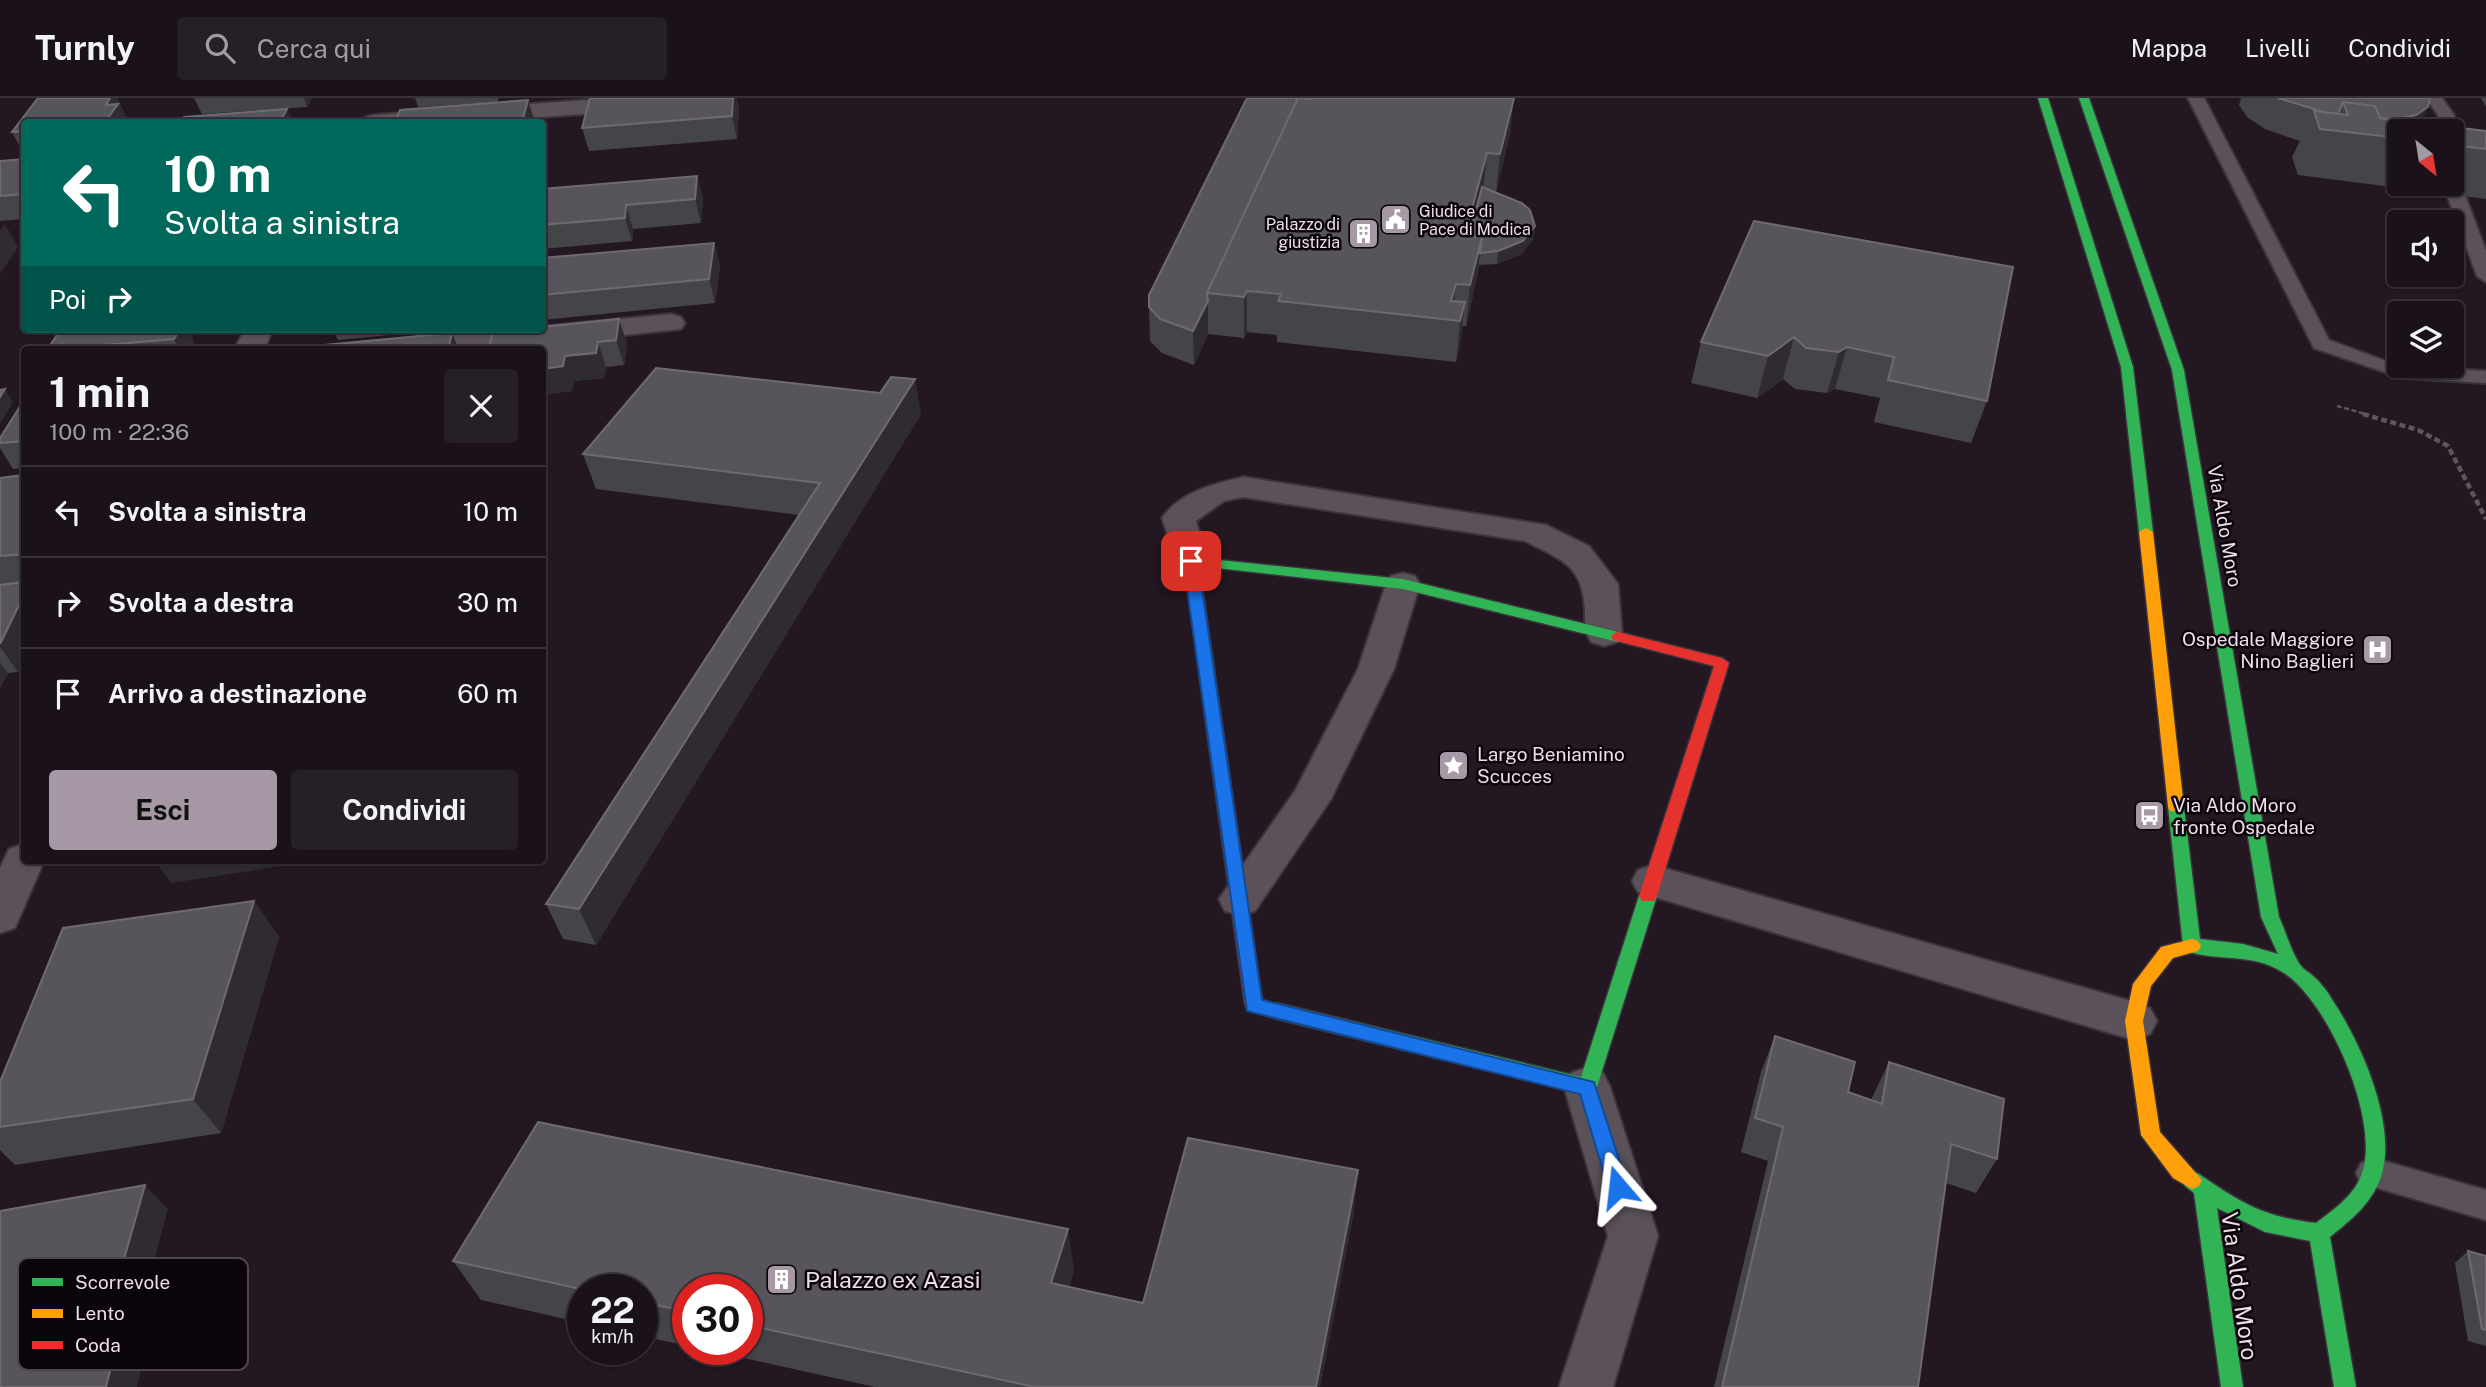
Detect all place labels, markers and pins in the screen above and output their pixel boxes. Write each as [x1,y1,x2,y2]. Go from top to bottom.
place label: Giudice di Pace di Modica [1419,202,1531,239]
public building icon: Giudice di Pace di Modica [1379,203,1413,237]
place label: Palazzo di giustizia [1266,215,1340,252]
building icon: Palazzo di giustizia [1346,216,1380,250]
pin [1161,531,1221,591]
place label: Ospedale Maggiore Nino Baglieri [2182,628,2354,672]
hospital icon: Ospedale Maggiore Nino Baglieri [2360,633,2394,667]
place label: Largo Beniamino Scucces [1477,743,1625,787]
place icon: Largo Beniamino Scucces [1437,748,1471,782]
place label: Via Aldo Moro fronte Ospedale [2173,794,2315,838]
bus stop icon: Via Aldo Moro fronte Ospedale [2133,799,2167,833]
building icon: Palazzo ex Azasi [765,1262,799,1296]
place label: Palazzo ex Azasi [805,1266,980,1293]

